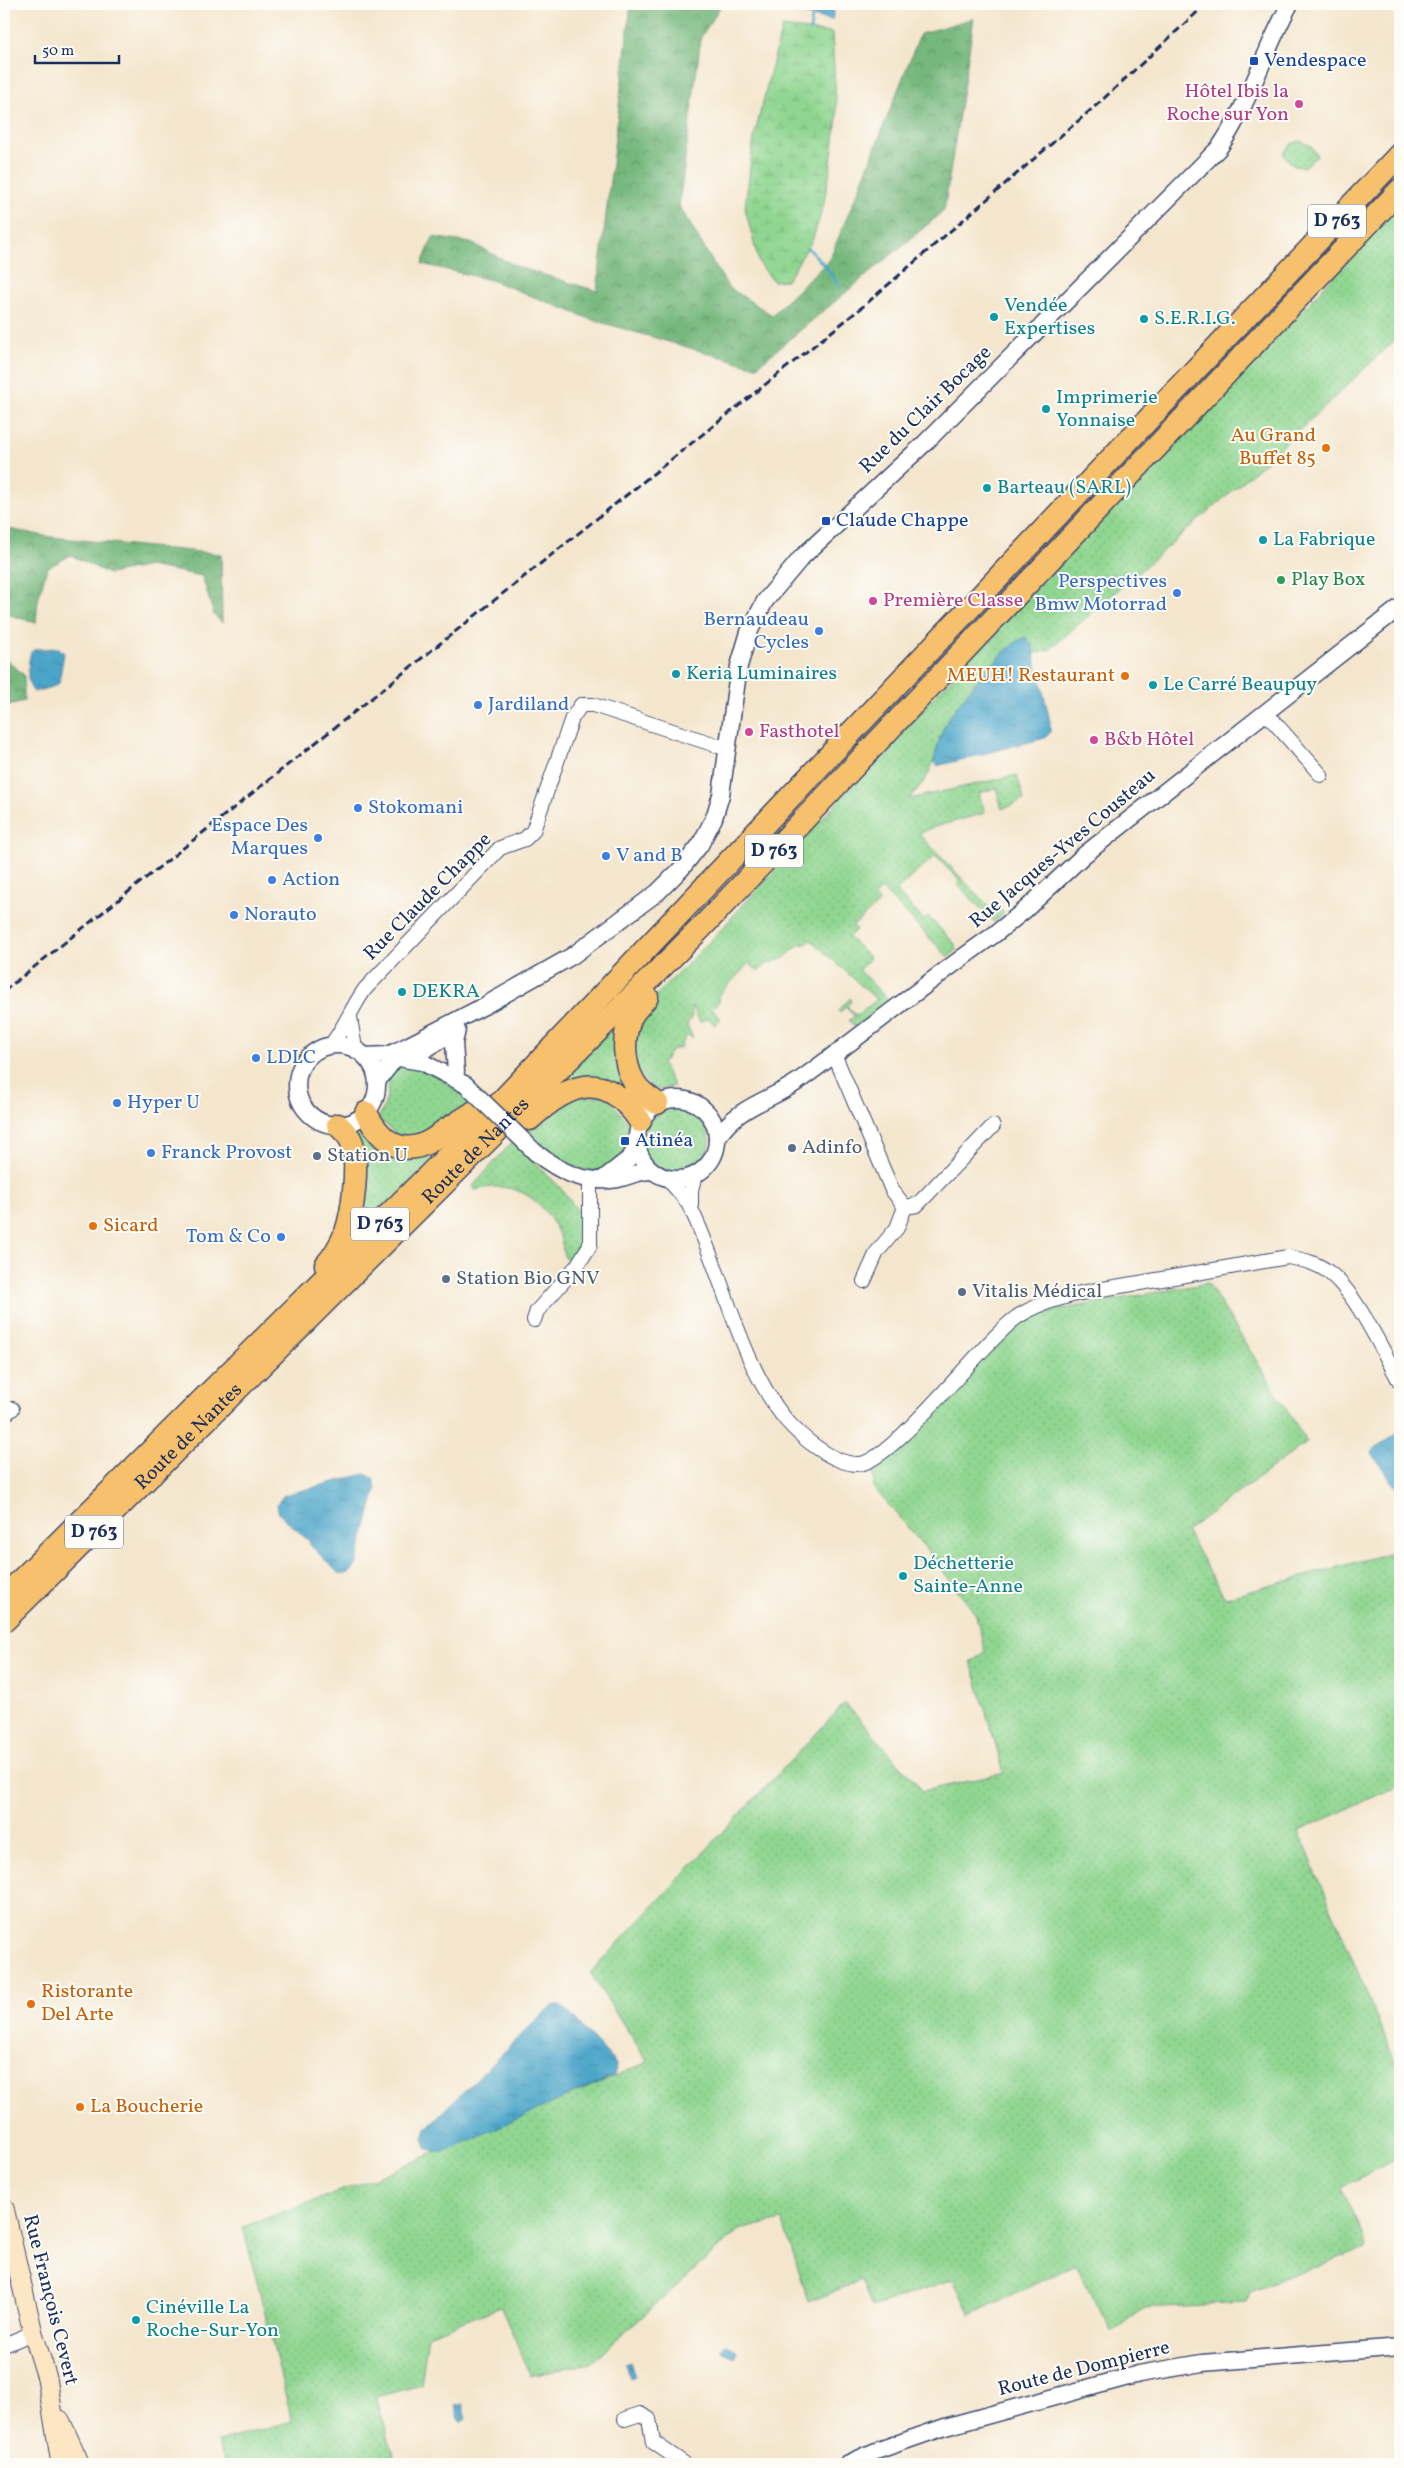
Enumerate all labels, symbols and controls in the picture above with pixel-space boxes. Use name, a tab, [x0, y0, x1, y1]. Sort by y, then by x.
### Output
scale bar	[35, 32, 119, 64]
text: 50 m	[42, 41, 74, 62]
place label: Vendespace	[1264, 47, 1366, 75]
marker: Vendespace	[1248, 55, 1260, 67]
place label: Hôtel Ibis la Roche sur Yon	[1166, 78, 1289, 129]
marker: Hôtel Ibis la Roche sur Yon	[1293, 98, 1305, 110]
road number: D 763	[1308, 205, 1366, 238]
place label: Vendée Expertises	[1004, 292, 1095, 343]
place label: S.E.R.I.G.	[1154, 305, 1236, 333]
marker: Vendée Expertises	[988, 311, 1000, 323]
marker: S.E.R.I.G.	[1138, 313, 1150, 325]
street label: Rue du Clair Bocage	[854, 339, 998, 481]
place label: Imprimerie Yonnaise	[1056, 384, 1158, 435]
marker: Imprimerie Yonnaise	[1040, 403, 1052, 415]
place label: Au Grand Buffet 85	[1231, 422, 1316, 473]
marker: Au Grand Buffet 85	[1320, 442, 1332, 454]
place label: Barteau (SARL)	[997, 474, 1131, 502]
marker: Barteau (SARL)	[981, 482, 993, 494]
place label: Claude Chappe	[836, 507, 968, 535]
marker: Claude Chappe	[820, 515, 832, 527]
place label: La Fabrique	[1273, 526, 1375, 554]
marker: La Fabrique	[1257, 534, 1269, 546]
place label: Play Box	[1291, 566, 1365, 594]
place label: Perspectives Bmw Motorrad	[1034, 568, 1167, 619]
marker: Play Box	[1275, 574, 1287, 586]
place label: Première Classe	[883, 587, 1023, 615]
marker: Perspectives Bmw Motorrad	[1171, 587, 1183, 599]
marker: Première Classe	[867, 595, 879, 607]
place label: Bernaudeau Cycles	[704, 606, 809, 657]
marker: Bernaudeau Cycles	[813, 625, 825, 637]
place label: Keria Luminaires	[686, 660, 837, 688]
place label: MEUH! Restaurant	[947, 662, 1115, 690]
marker: Keria Luminaires	[670, 668, 682, 680]
marker: MEUH! Restaurant	[1119, 670, 1131, 682]
place label: Le Carré Beaupuy	[1163, 671, 1317, 699]
marker: Le Carré Beaupuy	[1147, 679, 1159, 691]
place label: Jardiland	[488, 691, 569, 719]
marker: Jardiland	[472, 699, 484, 711]
place label: Fasthotel	[759, 718, 840, 746]
marker: Fasthotel	[743, 726, 755, 738]
place label: B&b Hôtel	[1104, 726, 1194, 754]
marker: B&b Hôtel	[1088, 734, 1100, 746]
street label: Rue Jacques-Yves Cousteau	[964, 763, 1162, 935]
place label: Stokomani	[368, 794, 463, 822]
marker: Stokomani	[352, 802, 364, 814]
place label: Espace Des Marques	[211, 812, 308, 863]
street label: Rue Claude Chappe	[358, 827, 498, 967]
marker: Espace Des Marques	[312, 832, 324, 844]
road number: D 763	[745, 834, 803, 868]
place label: V and B	[616, 842, 683, 870]
marker: V and B	[600, 850, 612, 862]
place label: Action	[282, 866, 340, 894]
marker: Action	[266, 874, 278, 886]
place label: Norauto	[244, 901, 317, 929]
marker: Norauto	[228, 909, 240, 921]
place label: DEKRA	[412, 978, 480, 1006]
marker: DEKRA	[396, 986, 408, 998]
place label: LDLC	[266, 1044, 316, 1072]
marker: LDLC	[250, 1052, 262, 1064]
place label: Hyper U	[127, 1089, 200, 1117]
street label: Route de Nantes	[416, 1091, 536, 1211]
marker: Hyper U	[111, 1097, 123, 1109]
place label: Atinéa	[635, 1127, 693, 1155]
place label: Adinfo	[802, 1134, 862, 1162]
marker: Atinéa	[619, 1135, 631, 1147]
place label: Franck Provost	[161, 1139, 292, 1167]
place label: Station U	[327, 1142, 408, 1170]
marker: Adinfo	[786, 1142, 798, 1154]
marker: Franck Provost	[145, 1147, 157, 1159]
marker: Station U	[311, 1150, 323, 1162]
road number: D 763	[351, 1208, 409, 1240]
place label: Sicard	[103, 1212, 159, 1240]
marker: Sicard	[87, 1220, 99, 1232]
place label: Tom & Co	[186, 1223, 271, 1251]
marker: Tom & Co	[275, 1231, 287, 1243]
place label: Station Bio GNV	[456, 1265, 600, 1293]
marker: Station Bio GNV	[440, 1273, 452, 1285]
place label: Vitalis Médical	[972, 1278, 1102, 1306]
marker: Vitalis Médical	[956, 1286, 968, 1298]
street label: Route de Nantes	[129, 1377, 249, 1497]
road number: D 763	[65, 1515, 123, 1548]
place label: Déchetterie Sainte-Anne	[913, 1550, 1023, 1601]
marker: Déchetterie Sainte-Anne	[897, 1570, 909, 1582]
place label: Ristorante Del Arte	[41, 1978, 133, 2029]
marker: Ristorante Del Arte	[25, 1998, 37, 2010]
place label: La Boucherie	[90, 2093, 203, 2121]
marker: La Boucherie	[74, 2101, 86, 2113]
street label: Rue François Cevert	[15, 2212, 85, 2388]
place label: Cinéville La Roche-Sur-Yon	[146, 2294, 279, 2345]
marker: Cinéville La Roche-Sur-Yon	[130, 2314, 142, 2326]
street label: Route de Dompierre	[995, 2334, 1173, 2404]

